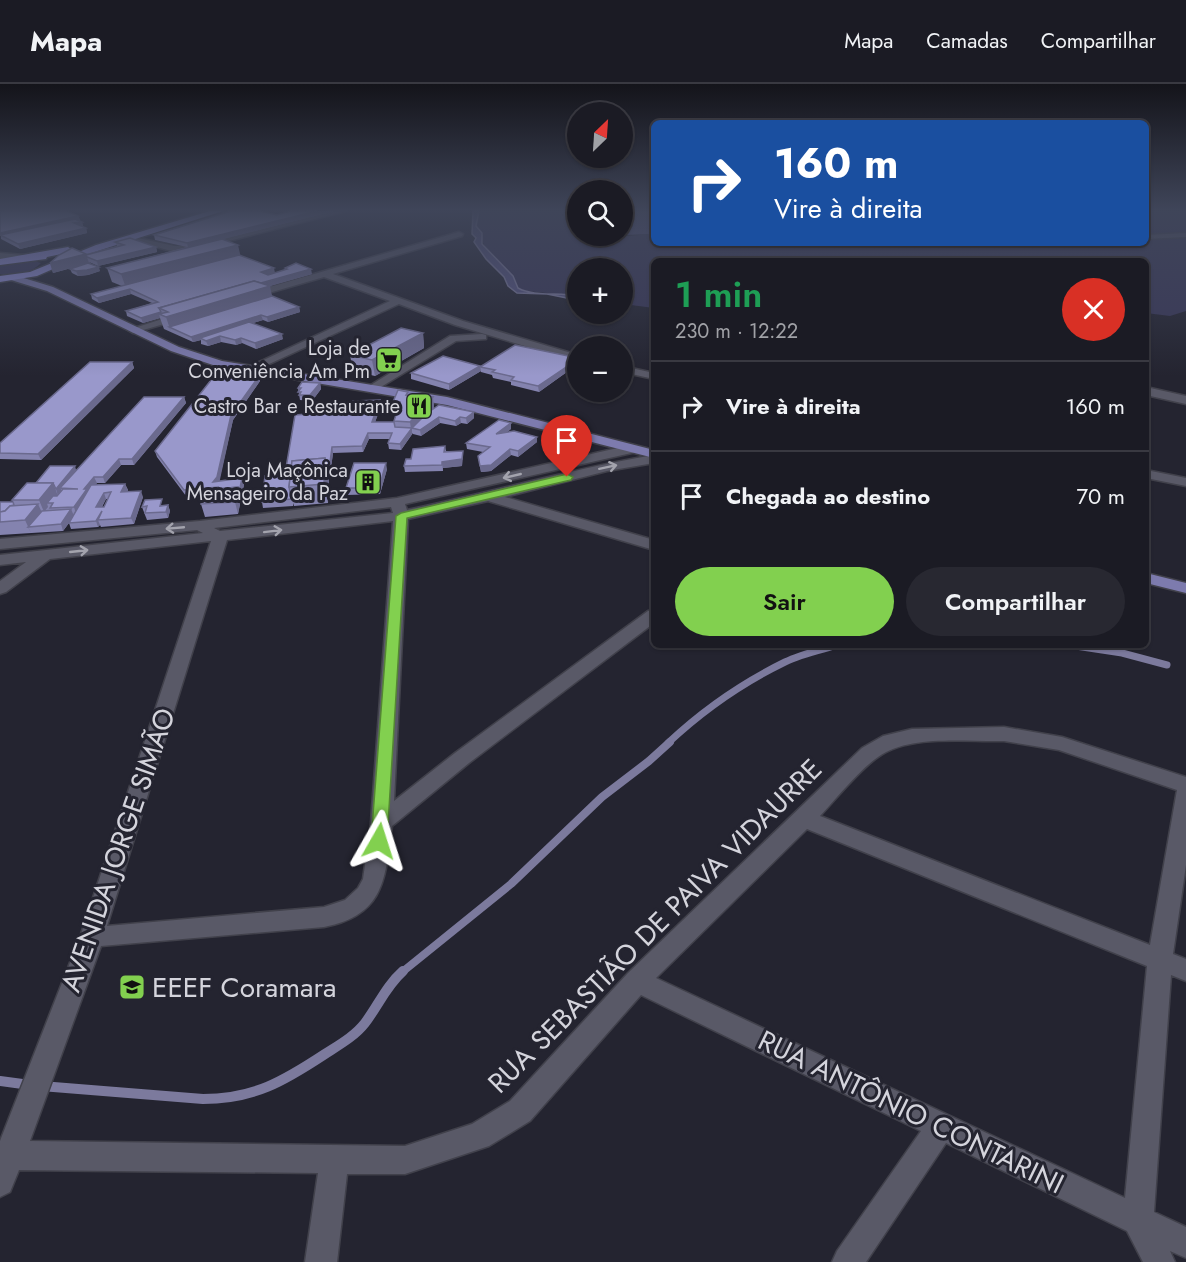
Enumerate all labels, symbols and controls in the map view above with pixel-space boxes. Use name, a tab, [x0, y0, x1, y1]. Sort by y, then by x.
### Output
text: Mapa	[30, 21, 102, 62]
text: Mapa	[844, 26, 893, 56]
text: Camadas	[926, 26, 1008, 56]
text: Compartilhar	[1041, 26, 1156, 56]
north arrow	[567, 102, 633, 168]
map controls	[567, 102, 633, 402]
text: 160 m	[774, 133, 898, 194]
icon: right	[675, 144, 753, 222]
button: search	[567, 180, 633, 246]
text: Vire à direita	[774, 189, 923, 228]
button: +	[567, 258, 633, 324]
text: 1 min	[675, 268, 762, 320]
button: close	[1062, 278, 1125, 341]
text: 230 m · 12:22	[675, 317, 798, 346]
place label: Loja de Conveniência Am Pm	[188, 334, 370, 386]
button: −	[567, 336, 633, 402]
supermarket icon: Loja de Conveniência Am Pm	[374, 345, 404, 375]
icon: right	[675, 390, 708, 423]
text: Vire à direita	[726, 390, 861, 422]
text: 160 m	[1065, 390, 1125, 422]
restaurant icon: Castro Bar e Restaurante	[404, 391, 434, 421]
place label: Castro Bar e Restaurante	[194, 392, 400, 421]
pin	[541, 415, 592, 477]
icon: arrive	[550, 424, 583, 457]
place label: Loja Maçônica Mensageiro da Paz	[187, 456, 348, 508]
one-way arrow	[599, 461, 618, 473]
building icon: Loja Maçônica Mensageiro da Paz	[353, 467, 383, 497]
one-way arrow	[503, 471, 523, 482]
icon: arrive	[675, 480, 708, 513]
text: Chegada ao destino	[726, 480, 930, 512]
text: 70 m	[1076, 480, 1125, 512]
one-way arrow	[165, 523, 185, 534]
one-way arrow	[263, 526, 282, 537]
one-way arrow	[69, 546, 89, 557]
button: Sair	[675, 567, 894, 636]
button: Compartilhar	[906, 567, 1125, 636]
street label: AVENIDA JORGE SIMÃO	[50, 703, 186, 997]
street label: RUA SEBASTIÃO DE PAIVA VIDAURRE	[478, 749, 832, 1103]
position arrow	[347, 809, 411, 873]
place label: EEEF Coramara	[152, 967, 337, 1008]
school or university icon: EEEF Coramara	[117, 972, 147, 1002]
street label: RUA ANTÔNIO CONTARINI	[751, 1020, 1071, 1204]

